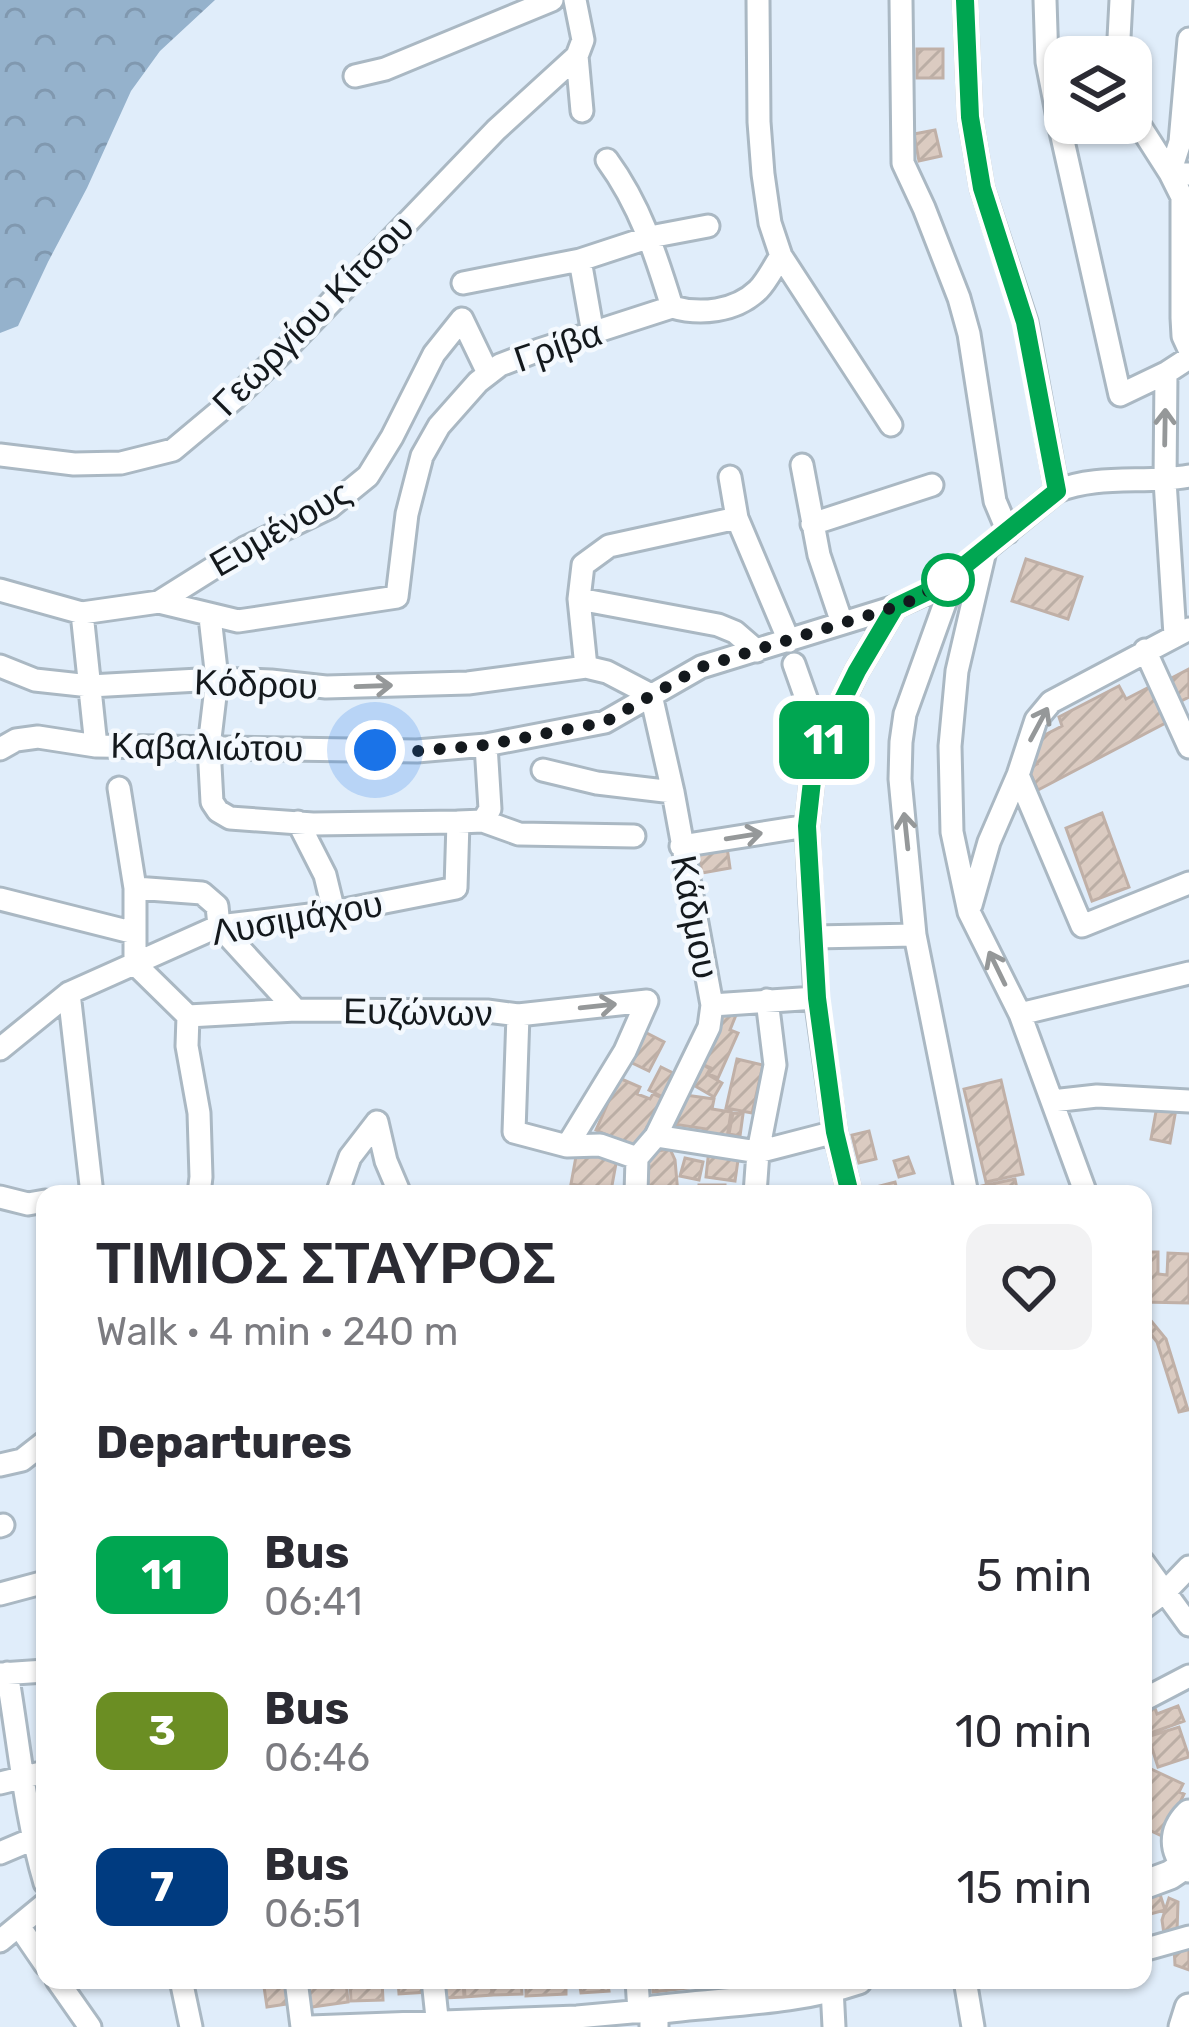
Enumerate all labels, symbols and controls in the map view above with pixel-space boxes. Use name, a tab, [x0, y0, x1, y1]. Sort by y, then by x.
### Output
map controls	[1044, 36, 1152, 144]
button: layers	[1044, 36, 1152, 144]
street label: Γεωργίου Κίτσου	[204, 206, 422, 424]
street label: Γρίβα	[509, 311, 607, 381]
one-way arrow	[1154, 408, 1177, 447]
street label: Ευμένους	[202, 470, 358, 586]
unlabelled marker	[923, 555, 973, 605]
street label: Κόδρου	[193, 660, 319, 708]
one-way arrow	[354, 674, 393, 697]
line badge: 11	[770, 701, 878, 779]
one-way arrow	[1028, 707, 1051, 742]
text: 11	[803, 715, 845, 765]
your location	[345, 720, 405, 780]
street label: Καβαλιώτου	[110, 724, 304, 770]
one-way arrow	[894, 812, 917, 851]
one-way arrow	[724, 824, 763, 847]
street label: Κάδμου	[662, 852, 728, 982]
street label: Λυσιμάχου	[208, 882, 386, 954]
one-way arrow	[985, 951, 1007, 987]
street label: Ευζώνων	[343, 989, 493, 1035]
one-way arrow	[578, 995, 617, 1017]
button: heart	[966, 1224, 1092, 1350]
text: ΤΙΜΙΟΣ ΣΤΑΥΡΟΣ	[96, 1230, 556, 1297]
text: Walk · 4 min · 240 m	[96, 1309, 458, 1355]
text: Departures	[96, 1416, 352, 1469]
text: Bus	[264, 1526, 349, 1579]
text: 5 min	[976, 1549, 1092, 1602]
text: 11	[141, 1550, 183, 1600]
text: 06:41	[264, 1579, 362, 1625]
text: Bus	[264, 1682, 349, 1735]
text: 10 min	[955, 1705, 1092, 1758]
text: 3	[148, 1706, 176, 1756]
text: 06:46	[264, 1735, 370, 1781]
text: Bus	[264, 1838, 349, 1891]
text: 15 min	[957, 1861, 1092, 1914]
text: 7	[150, 1862, 174, 1912]
text: 06:51	[264, 1891, 362, 1937]

